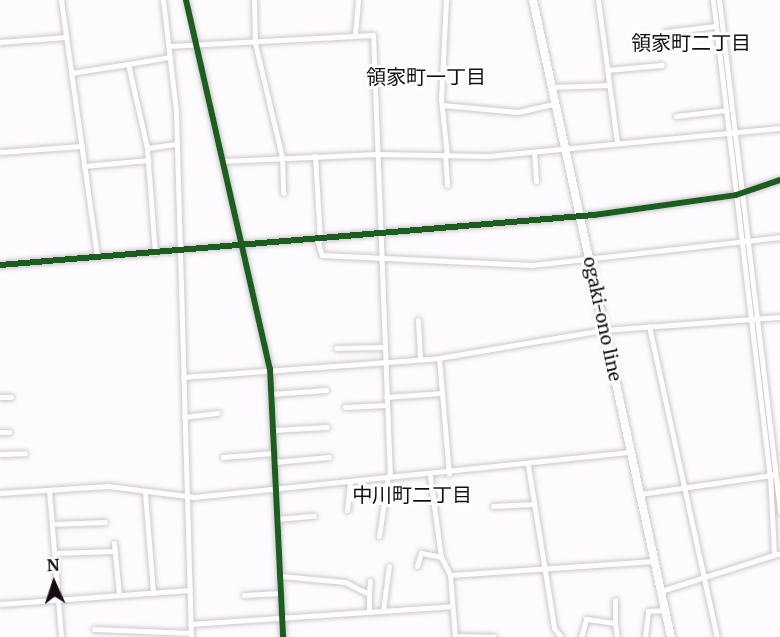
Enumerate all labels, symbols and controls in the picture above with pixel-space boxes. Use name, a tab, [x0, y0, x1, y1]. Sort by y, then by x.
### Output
district label: 領家町二丁目	[631, 30, 751, 54]
district label: 領家町一丁目	[366, 64, 486, 88]
street label: ogaki-ono line	[578, 255, 626, 383]
district label: 中川町二丁目	[352, 482, 472, 506]
north arrow	[24, 553, 84, 613]
text: N	[46, 555, 60, 575]

